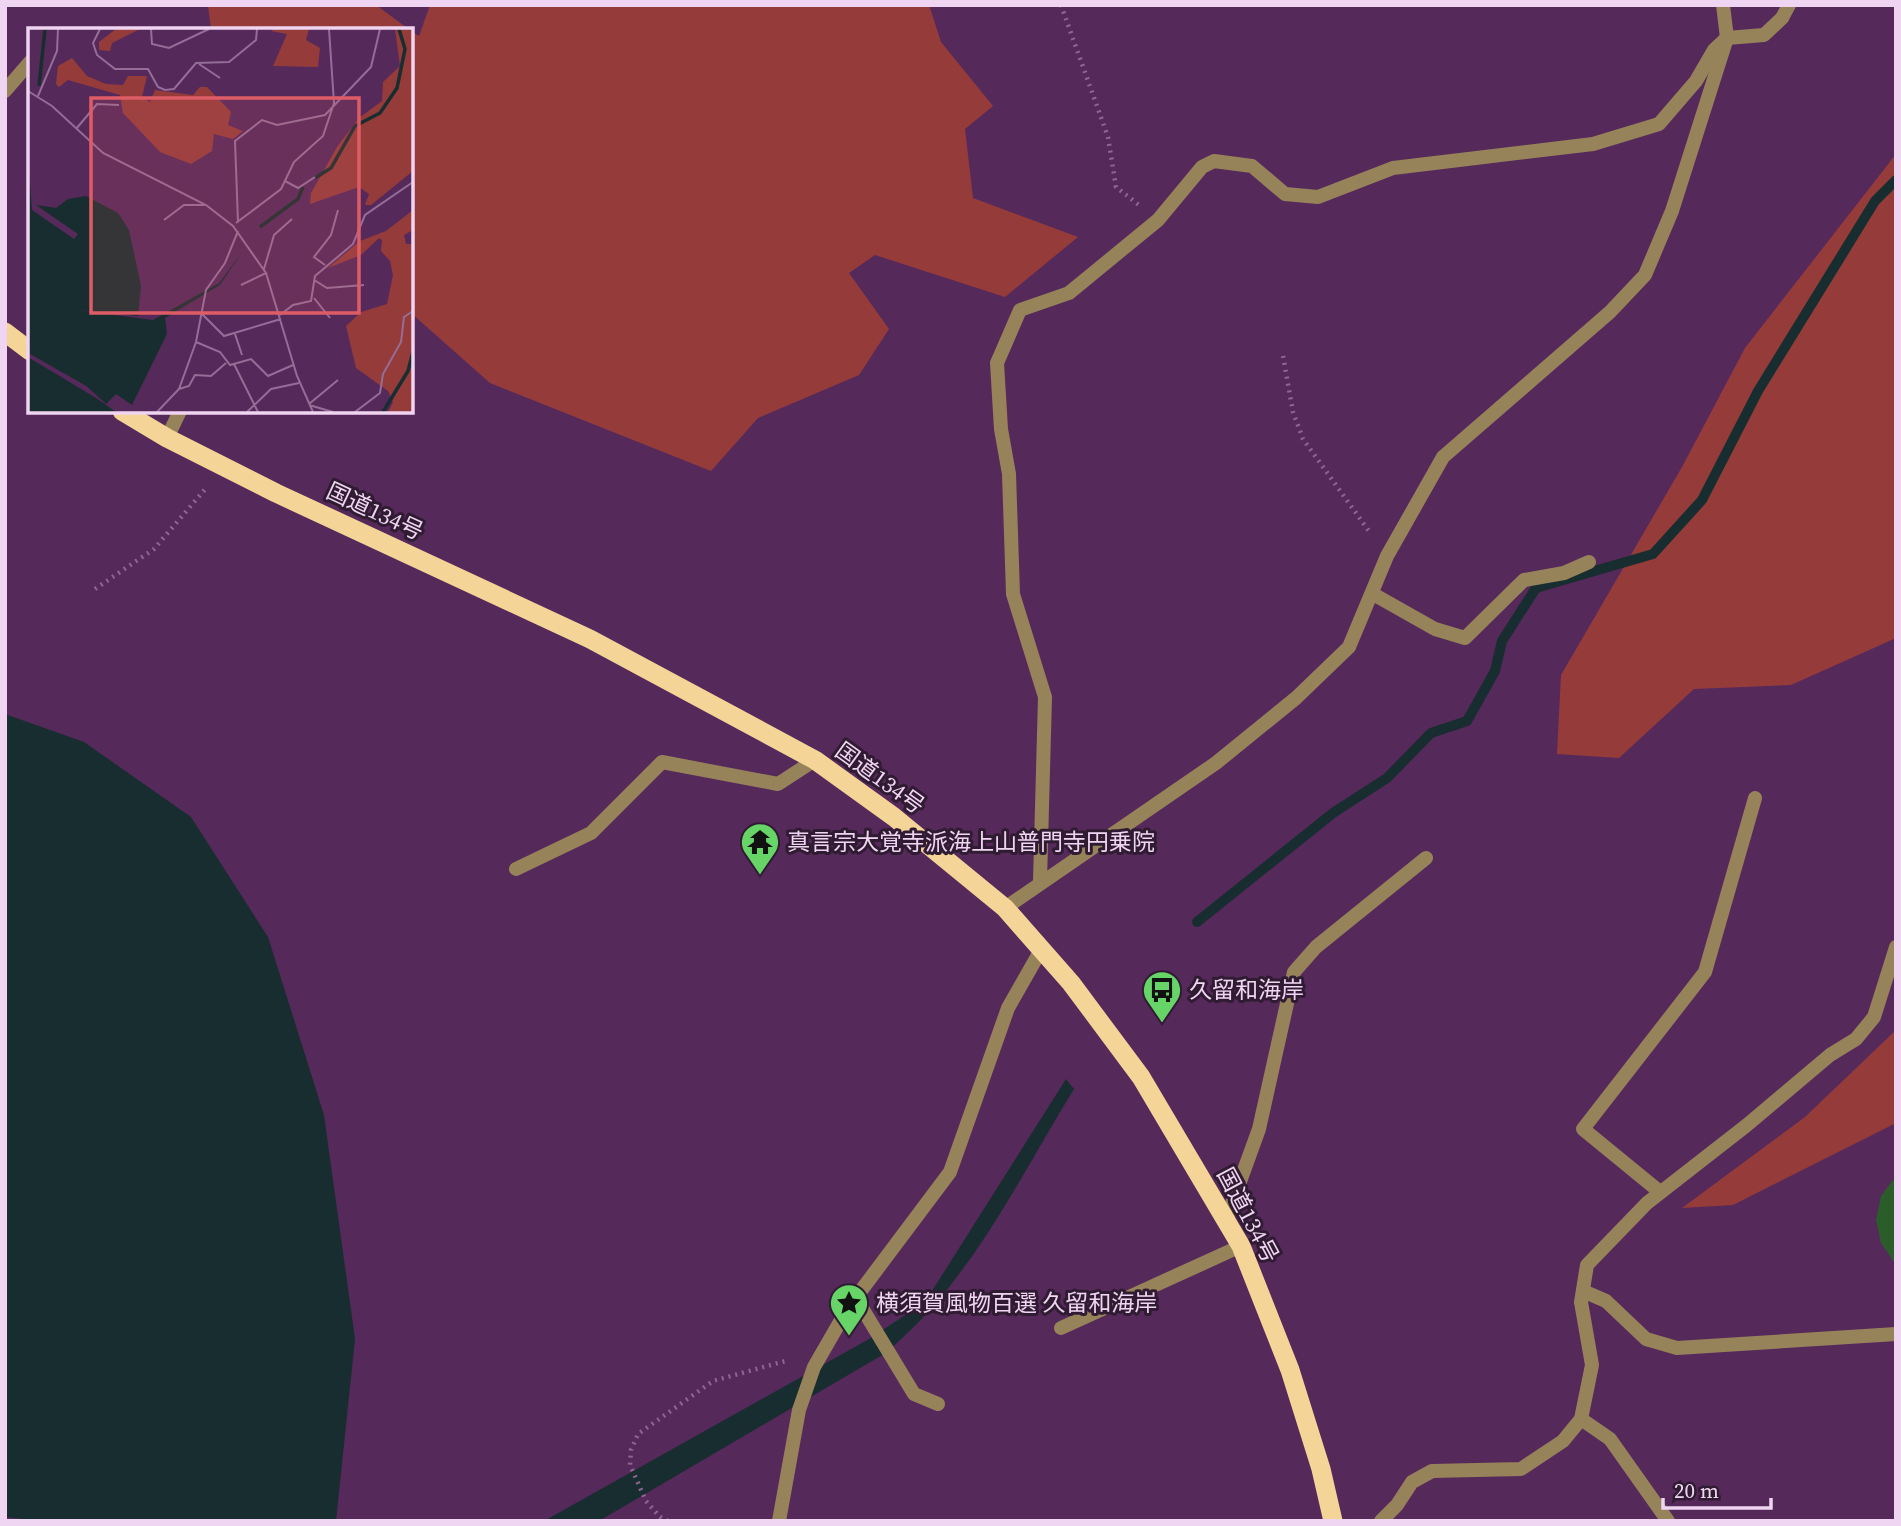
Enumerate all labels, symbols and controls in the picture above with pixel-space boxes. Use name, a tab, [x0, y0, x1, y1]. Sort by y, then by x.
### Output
inset map	[28, 28, 413, 413]
street label: 国道134号	[321, 475, 429, 547]
street label: 国道134号	[829, 735, 931, 821]
temple icon: 真言宗大覚寺派海上山普門寺円乗院	[739, 821, 781, 876]
place label: 真言宗大覚寺派海上山普門寺円乗院	[787, 826, 1155, 858]
bus stop icon: 久留和海岸	[1141, 969, 1183, 1024]
place label: 久留和海岸	[1189, 974, 1304, 1006]
street label: 国道134号	[1210, 1162, 1286, 1268]
place icon: 横須賀風物百選 久留和海岸	[828, 1282, 870, 1337]
place label: 横須賀風物百選 久留和海岸	[876, 1287, 1157, 1319]
scale bar	[1663, 1466, 1772, 1510]
text: 20 m	[1674, 1476, 1719, 1505]

